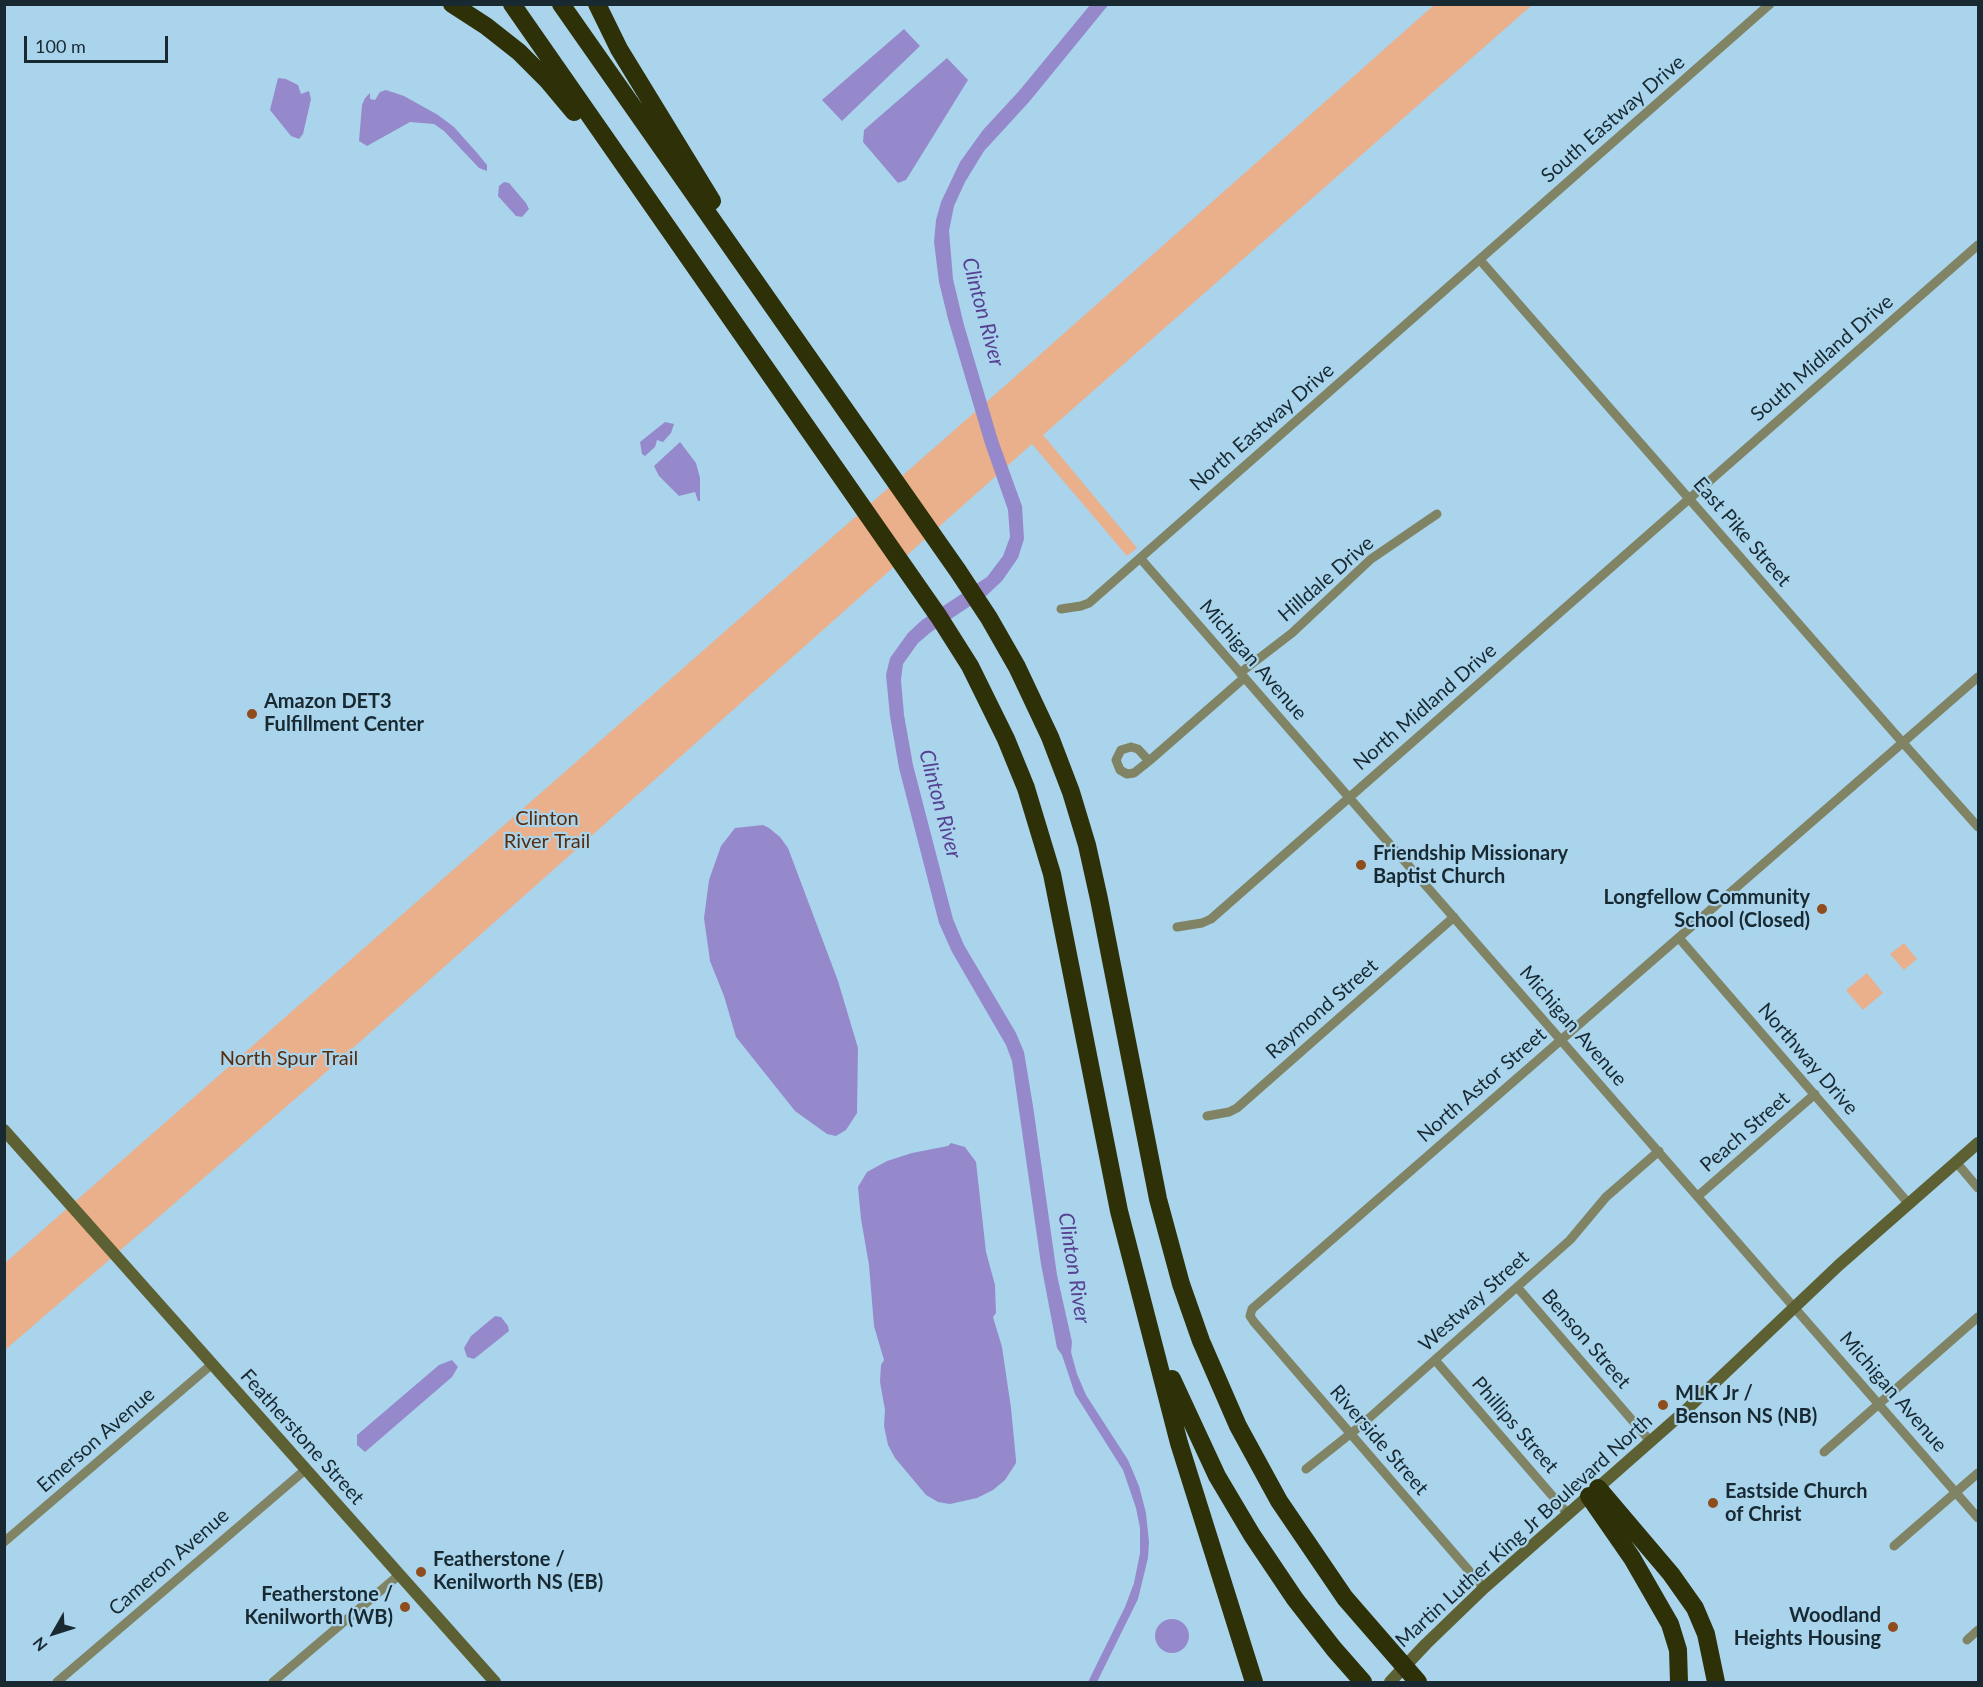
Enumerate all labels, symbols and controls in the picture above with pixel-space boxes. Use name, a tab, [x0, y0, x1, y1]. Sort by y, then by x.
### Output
scale bar	[27, 24, 171, 62]
text: 100 m	[35, 35, 86, 57]
street label: South Eastway Drive	[1536, 50, 1690, 188]
water label: Clinton River	[956, 255, 1010, 369]
street label: South Midland Drive	[1746, 290, 1898, 426]
street label: North Eastway Drive	[1185, 358, 1339, 496]
street label: East Pike Street	[1688, 472, 1796, 592]
street label: Hilldale Drive	[1273, 531, 1379, 627]
street label: Michigan Avenue	[1194, 595, 1312, 725]
street label: North Midland Drive	[1349, 638, 1501, 776]
place label: Amazon DET3 Fulfillment Center	[264, 690, 424, 737]
marker: Amazon DET3 Fulfillment Center	[245, 707, 259, 721]
water label: Clinton River	[913, 747, 967, 861]
park label: Clinton River Trail	[504, 807, 590, 854]
place label: Friendship Missionary Baptist Church	[1373, 842, 1568, 889]
marker: Friendship Missionary Baptist Church	[1354, 858, 1368, 872]
place label: Longfellow Community School (Closed)	[1603, 886, 1810, 933]
marker: Longfellow Community School (Closed)	[1815, 902, 1829, 916]
street label: Raymond Street	[1261, 954, 1383, 1064]
street label: Michigan Avenue	[1514, 961, 1632, 1091]
street label: Northway Drive	[1753, 998, 1863, 1120]
street label: North Astor Street	[1413, 1023, 1551, 1147]
park label: North Spur Trail	[220, 1047, 358, 1071]
street label: Peach Street	[1695, 1087, 1795, 1177]
water label: Clinton River	[1053, 1211, 1095, 1325]
street label: Westway Street	[1414, 1245, 1534, 1357]
street label: Benson Street	[1536, 1285, 1636, 1393]
street label: Michigan Avenue	[1834, 1327, 1952, 1457]
street label: Featherstone Street	[235, 1364, 369, 1510]
street label: Phillips Street	[1467, 1372, 1563, 1478]
street label: Riverside Street	[1325, 1380, 1433, 1500]
street label: Emerson Avenue	[32, 1382, 160, 1498]
place label: MLK Jr / Benson NS (NB)	[1675, 1382, 1817, 1429]
marker: MLK Jr / Benson NS (NB)	[1656, 1398, 1670, 1412]
street label: Martin Luther King Jr Boulevard North	[1391, 1409, 1657, 1653]
place label: Eastside Church of Christ	[1725, 1480, 1867, 1527]
marker: Eastside Church of Christ	[1706, 1496, 1720, 1510]
street label: Cameron Avenue	[104, 1503, 234, 1621]
place label: Featherstone / Kenilworth NS (EB)	[433, 1548, 603, 1595]
marker: Featherstone / Kenilworth NS (EB)	[414, 1565, 428, 1579]
place label: Featherstone / Kenilworth (WB)	[244, 1583, 393, 1630]
marker: Featherstone / Kenilworth (WB)	[398, 1600, 412, 1614]
north arrow	[24, 1603, 84, 1663]
place label: Woodland Heights Housing	[1734, 1604, 1881, 1651]
marker: Woodland Heights Housing	[1886, 1620, 1900, 1634]
text: N	[28, 1634, 51, 1655]

